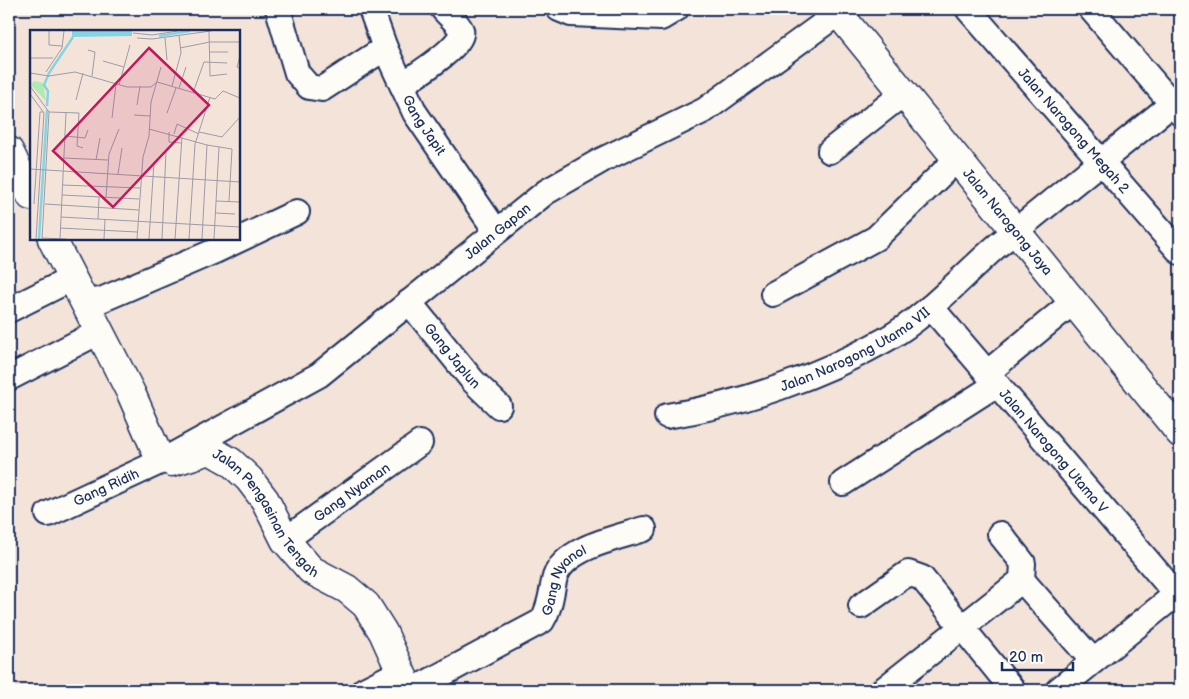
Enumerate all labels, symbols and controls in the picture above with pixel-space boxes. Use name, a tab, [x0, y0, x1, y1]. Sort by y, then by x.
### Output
inset map	[30, 30, 240, 240]
street label: Jalan Narogong Megah 2	[1014, 64, 1133, 197]
street label: Gang Japit	[399, 92, 450, 159]
street label: Jalan Narogong Jaya	[959, 165, 1056, 279]
street label: Jalan Gapan	[461, 200, 534, 263]
street label: Jalan Narogong Utama VII	[778, 304, 933, 395]
street label: Gang Japlun	[420, 320, 484, 392]
street label: Jalan Narogong Utama V	[995, 385, 1111, 517]
street label: Jalan Pengasinan Tengah	[209, 445, 321, 581]
street label: Gang Nyaman	[310, 459, 393, 526]
street label: Gang Ridih	[71, 465, 142, 510]
street label: Gang Nyanol	[538, 542, 589, 618]
scale bar	[1002, 639, 1073, 671]
text: 20 m	[1009, 648, 1043, 667]

